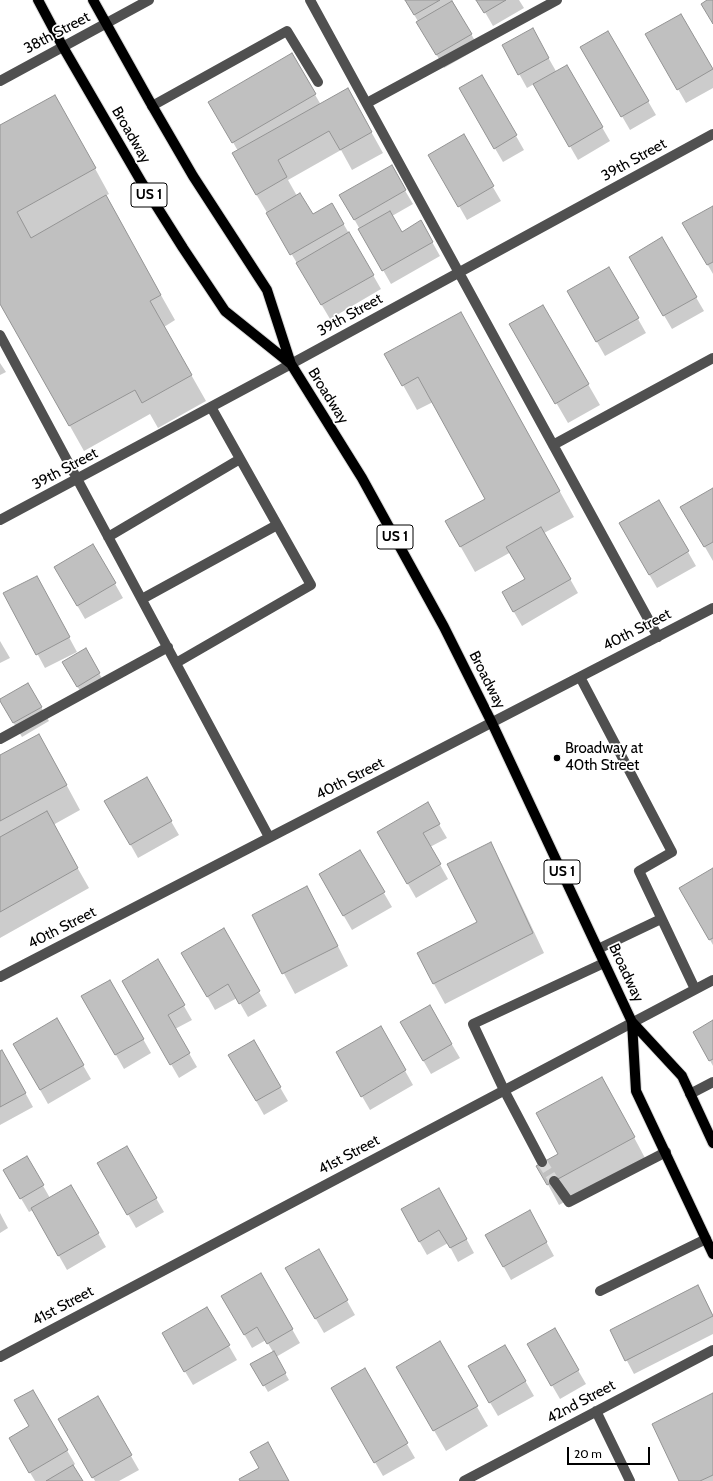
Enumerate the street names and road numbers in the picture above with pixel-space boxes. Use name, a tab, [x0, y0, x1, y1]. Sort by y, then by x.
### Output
street label: 38th Street	[21, 8, 93, 58]
street label: Broadway	[108, 103, 154, 167]
street label: 39th Street	[598, 135, 670, 185]
road number: US 1	[131, 183, 167, 207]
street label: 39th Street	[314, 290, 386, 340]
street label: Broadway	[304, 365, 352, 427]
street label: 39th Street	[29, 444, 101, 494]
road number: US 1	[377, 525, 413, 549]
street label: 40th Street	[600, 605, 674, 655]
street label: Broadway	[465, 648, 509, 712]
street label: 40th Street	[313, 754, 387, 804]
road number: US 1	[544, 860, 580, 884]
street label: 40th Street	[25, 903, 99, 953]
street label: Broadway	[605, 941, 647, 1005]
street label: 41st Street	[315, 1131, 383, 1179]
street label: 41st Street	[29, 1282, 97, 1330]
street label: 42nd Street	[544, 1376, 618, 1428]

